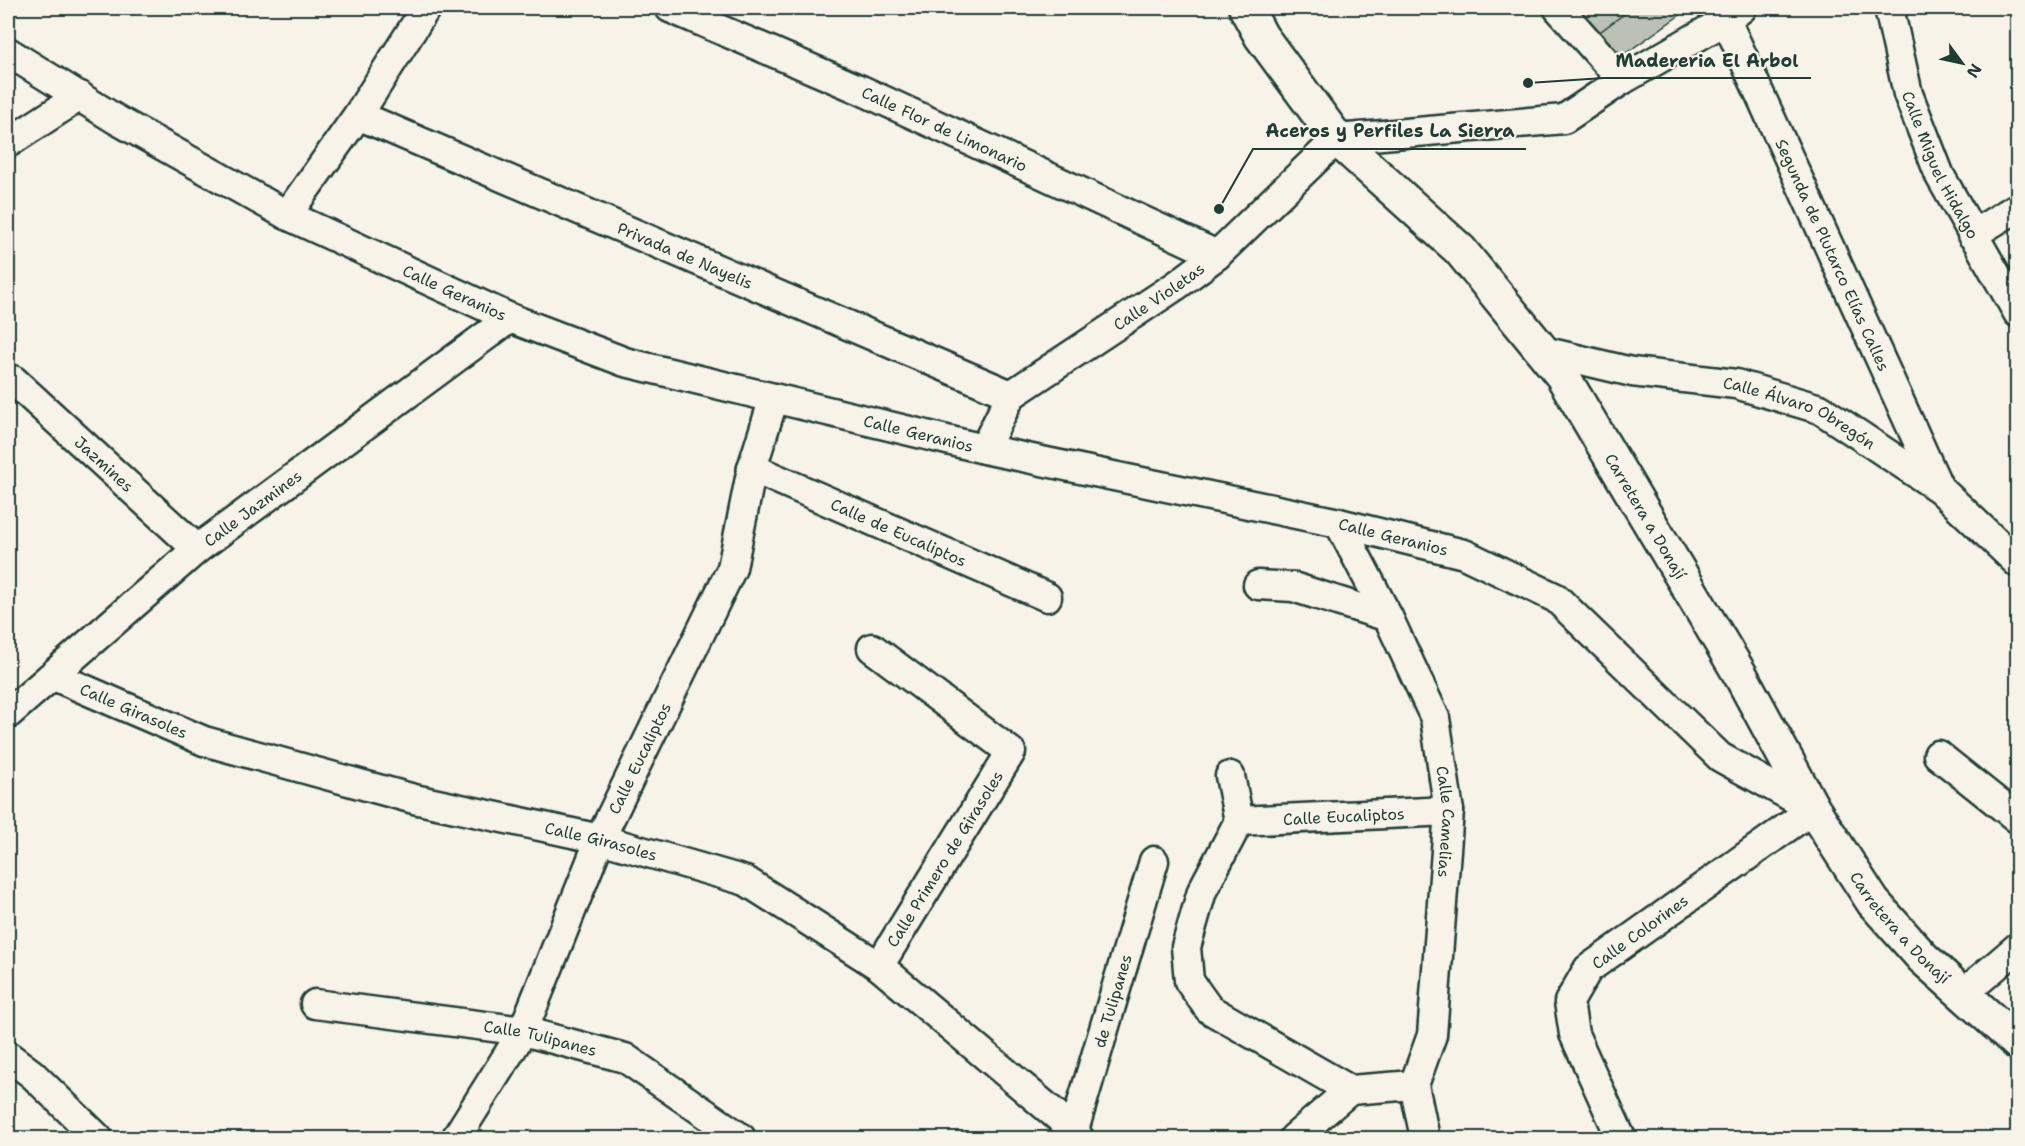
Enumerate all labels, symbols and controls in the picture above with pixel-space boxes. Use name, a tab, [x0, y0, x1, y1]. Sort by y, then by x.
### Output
north arrow	[1932, 33, 1992, 93]
callout: Madereria El Arbol	[1604, 42, 1811, 78]
text: Madereria El Arbol	[1615, 49, 1799, 73]
text: N	[1962, 60, 1986, 82]
street label: Calle Flor de Limonario	[858, 81, 1031, 176]
street label: Calle Miguel Hidalgo	[1897, 88, 1984, 242]
callout: Aceros y Perfiles La Sierra	[1253, 113, 1526, 149]
text: Aceros y Perfiles La Sierra	[1265, 119, 1515, 143]
street label: Segunda de Plutarco Elías Calles	[1771, 135, 1895, 374]
street label: Privada de Nayelis	[614, 217, 756, 294]
street label: Calle Violetas	[1109, 258, 1209, 335]
street label: Calle Geranios	[399, 259, 510, 326]
street label: Calle Álvaro Obregón	[1722, 372, 1880, 454]
street label: Calle Geranios	[862, 410, 976, 457]
street label: Jazmines	[70, 431, 138, 496]
street label: Carretera a Donají	[1600, 449, 1692, 583]
street label: Calle Jazmines	[199, 465, 306, 551]
street label: Calle de Eucaliptos	[827, 493, 970, 571]
street label: Calle Geranios	[1336, 513, 1450, 560]
street label: Calle Girasoles	[77, 678, 191, 743]
street label: Calle Eucaliptos	[603, 699, 675, 817]
street label: Calle Camelias	[1432, 764, 1460, 879]
street label: Calle Primero de Girasoles	[882, 767, 1008, 951]
street label: Calle Eucaliptos	[1283, 803, 1405, 829]
street label: Calle Girasoles	[543, 817, 660, 865]
street label: Carretera a Donají	[1846, 867, 1955, 988]
street label: Calle Colorines	[1588, 890, 1693, 974]
street label: de Tulipanes	[1089, 952, 1136, 1050]
street label: Calle Tulipanes	[482, 1015, 599, 1061]

